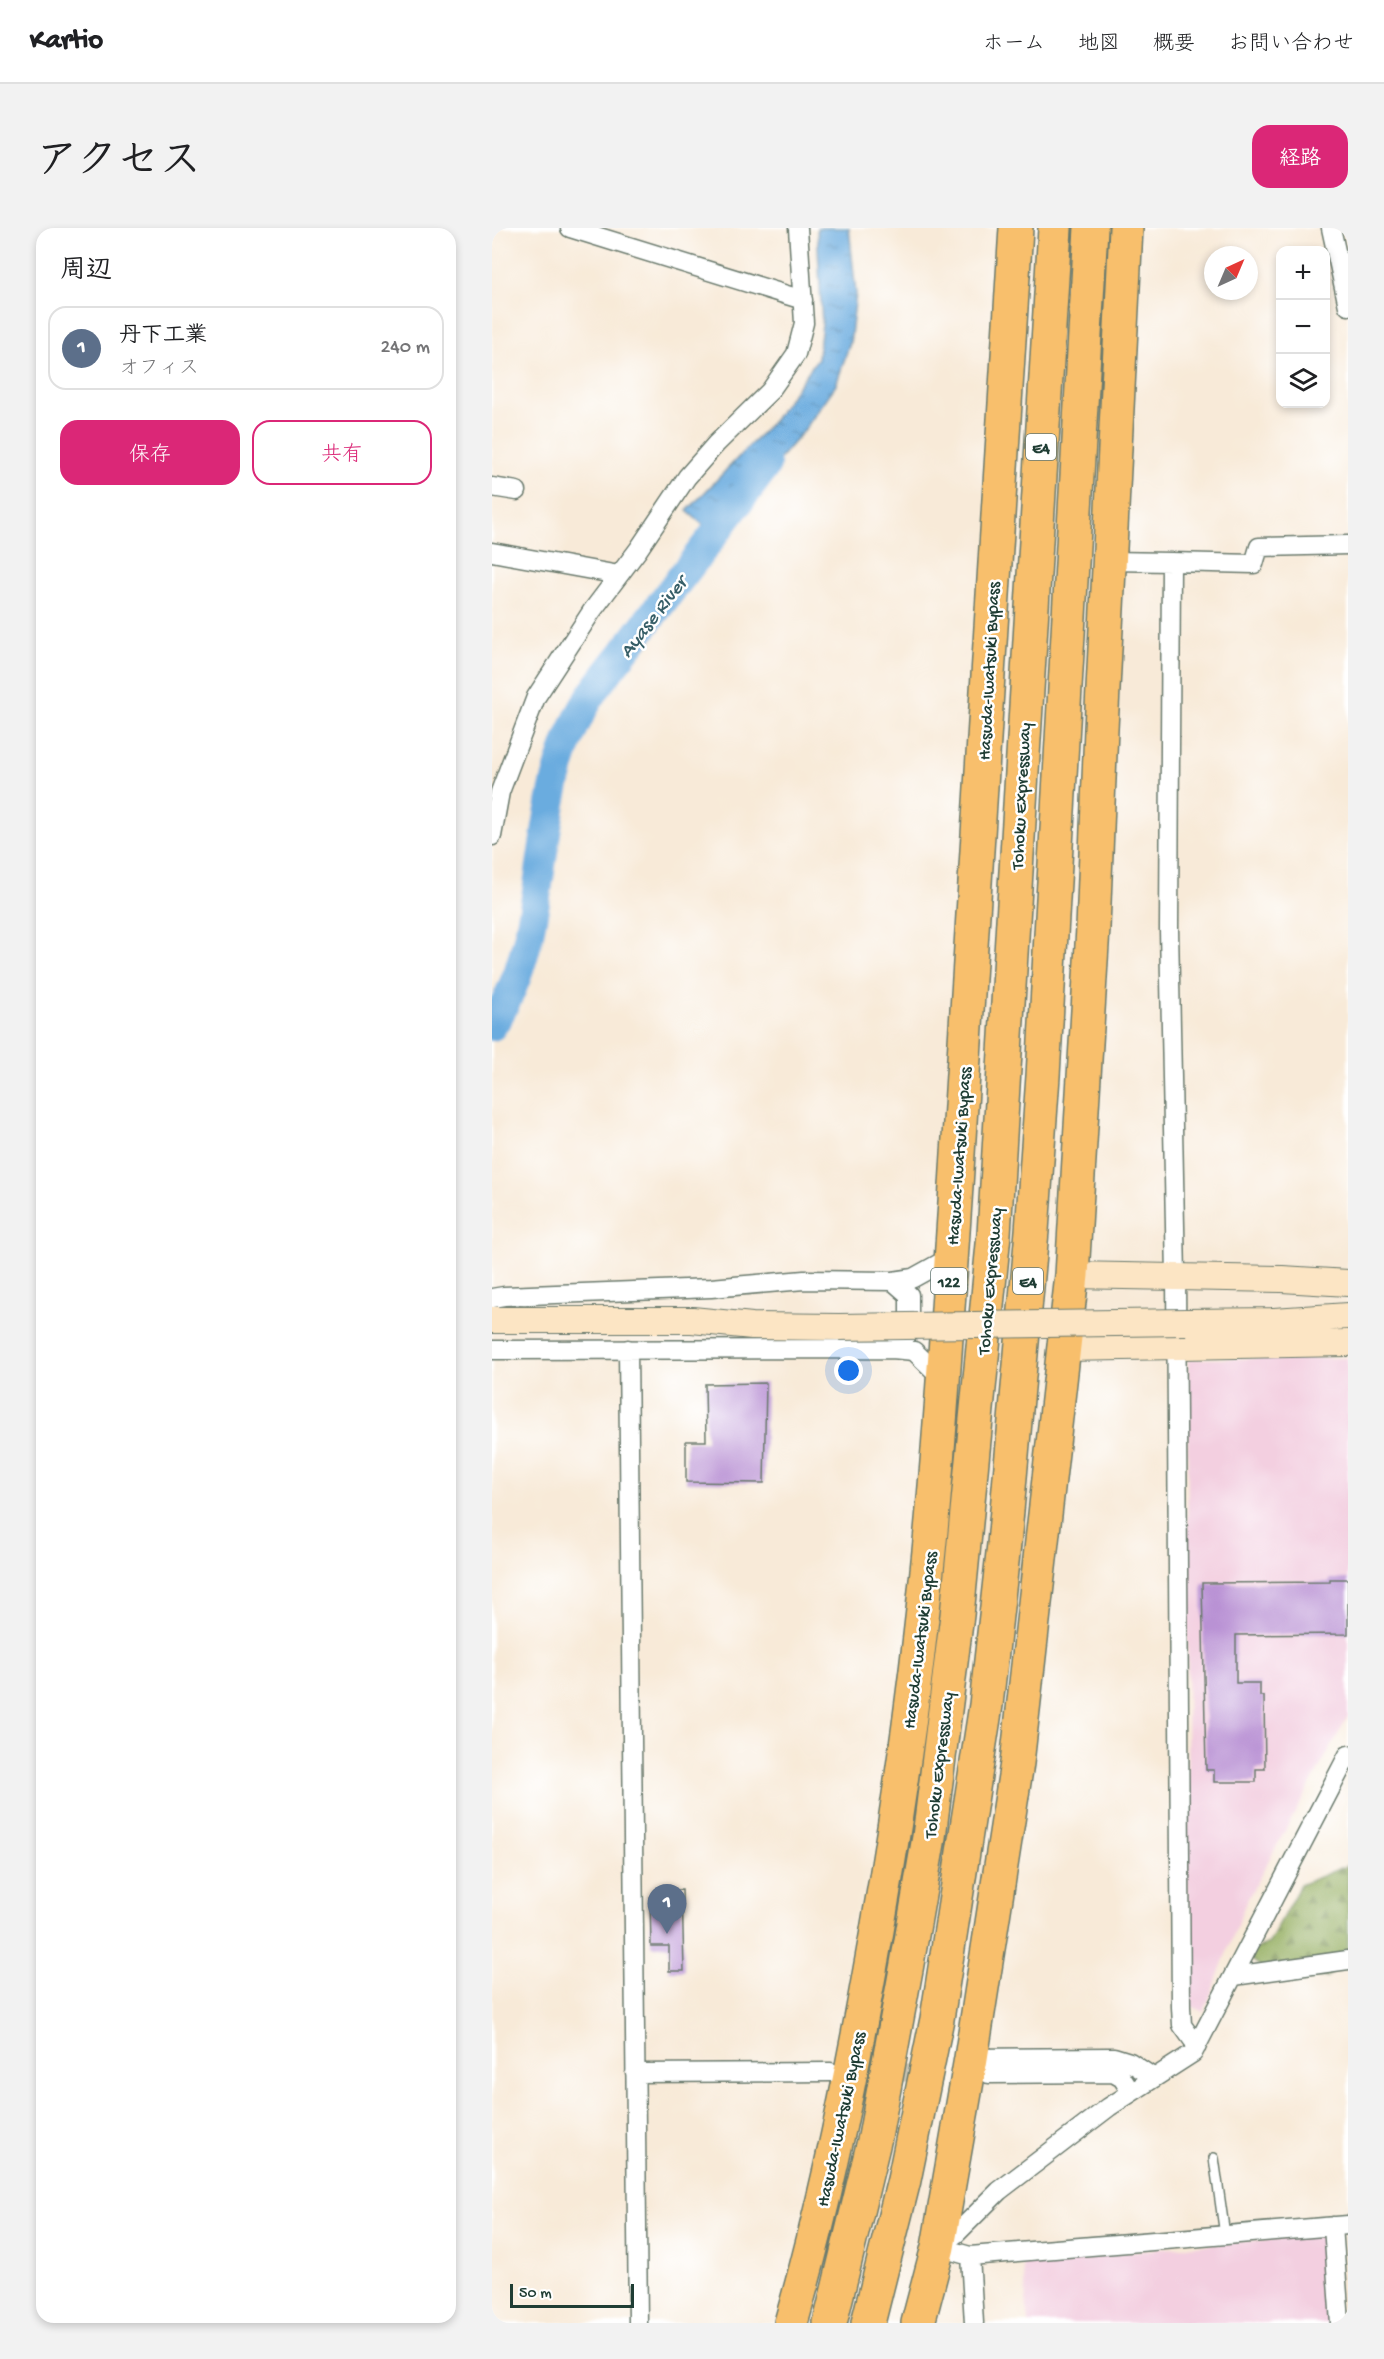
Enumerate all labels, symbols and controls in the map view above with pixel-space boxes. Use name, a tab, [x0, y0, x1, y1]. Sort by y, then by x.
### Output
text: Kartio	[30, 25, 103, 58]
text: ホーム	[983, 33, 1045, 58]
text: 地図	[1078, 33, 1120, 58]
text: 概要	[1153, 33, 1195, 58]
text: お問い合わせ	[1228, 33, 1354, 58]
button: 経路	[1252, 125, 1348, 188]
text: アクセス	[36, 140, 201, 189]
north arrow	[1204, 246, 1258, 300]
map controls	[1276, 246, 1330, 408]
button: +	[1276, 246, 1330, 300]
text: 周辺	[60, 257, 112, 288]
button: −	[1276, 300, 1330, 354]
text: 丹下工業	[119, 324, 207, 350]
text: 1	[77, 337, 86, 360]
text: 240 m	[380, 337, 430, 360]
button: layers	[1276, 354, 1330, 408]
text: オフィス	[119, 358, 199, 381]
button: 保存	[60, 420, 240, 485]
button: 共有	[252, 420, 432, 485]
road number: E4	[1026, 434, 1056, 460]
water label: Ayase River	[616, 570, 696, 663]
street label: Hasuda-Iwatsuki Bypass	[975, 580, 1006, 761]
street label: Tohoku Expressway	[1008, 722, 1037, 871]
street label: Hasuda-Iwatsuki Bypass	[944, 1065, 977, 1246]
street label: Tohoku Expressway	[975, 1207, 1008, 1356]
road number: 122	[931, 1268, 967, 1294]
road number: E4	[1013, 1268, 1043, 1294]
your location	[834, 1356, 863, 1385]
street label: Hasuda-Iwatsuki Bypass	[900, 1549, 943, 1730]
street label: Tohoku Expressway	[921, 1691, 960, 1841]
pin: 1	[648, 1884, 687, 1934]
street label: Hasuda-Iwatsuki Bypass	[814, 2029, 872, 2209]
scale bar	[510, 2281, 634, 2308]
text: 50 m	[519, 2285, 552, 2304]

